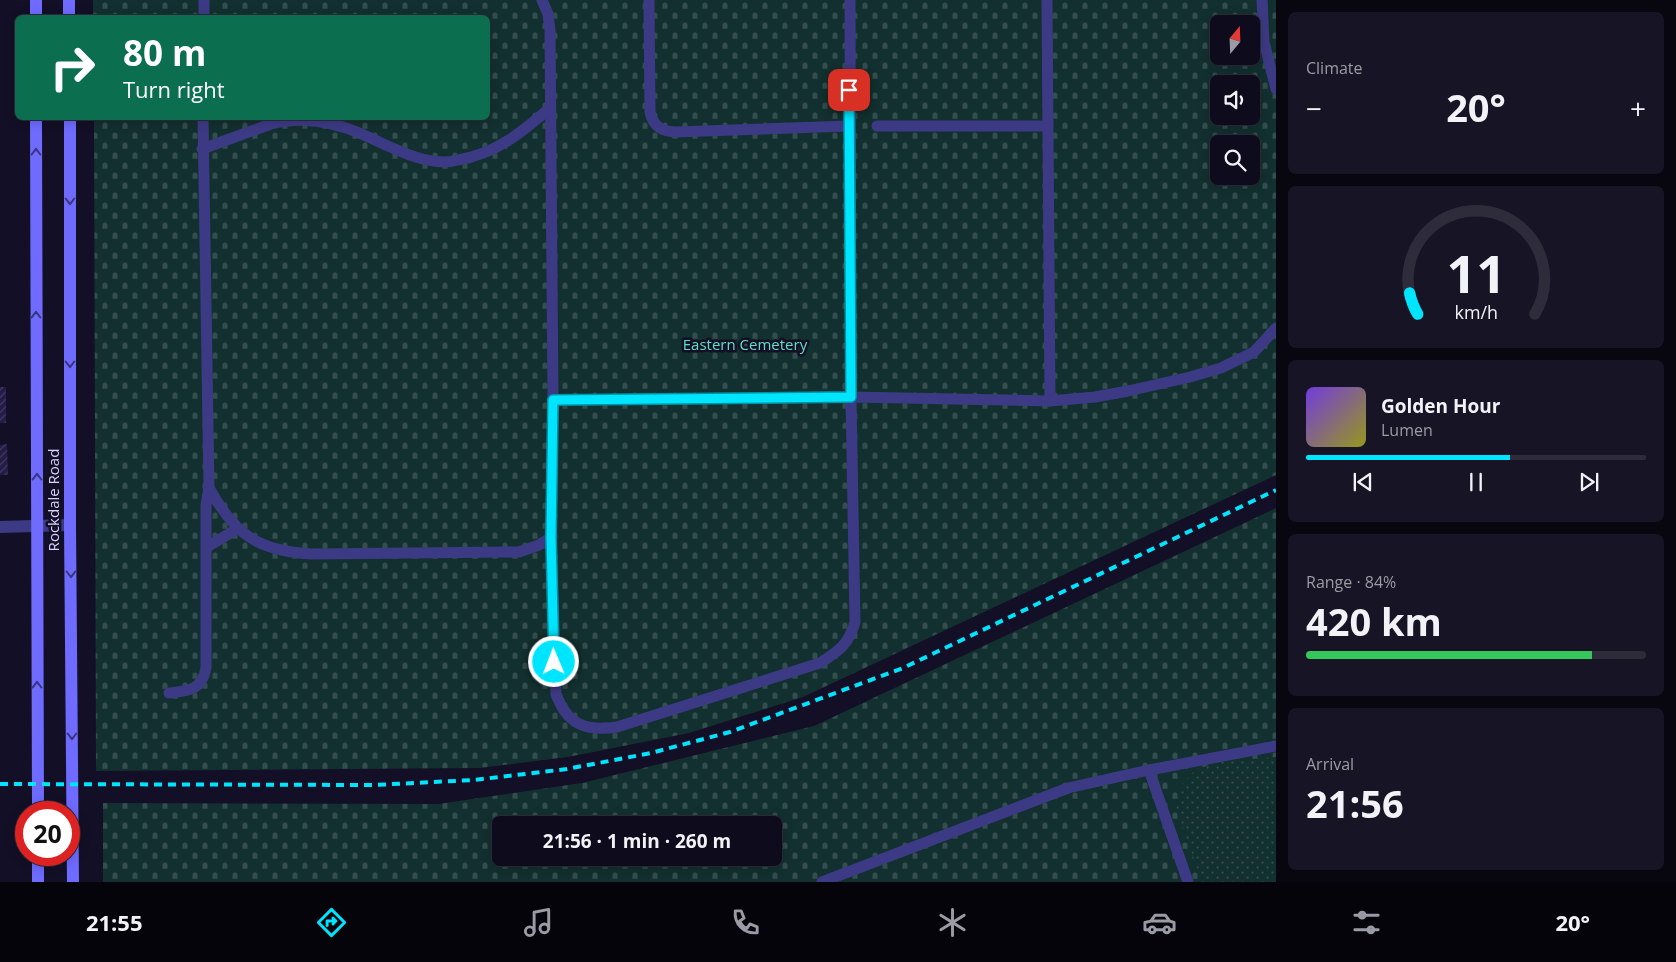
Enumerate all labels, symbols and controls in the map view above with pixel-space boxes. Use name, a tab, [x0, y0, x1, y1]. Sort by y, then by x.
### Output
north arrow	[1210, 15, 1260, 65]
map controls	[1210, 15, 1260, 185]
text: 80 m	[123, 29, 206, 76]
icon: right	[40, 35, 105, 100]
text: Climate	[1306, 57, 1363, 79]
pin	[828, 69, 870, 111]
text: Turn right	[123, 74, 225, 104]
button: sound	[1210, 75, 1260, 125]
icon: arrive	[835, 76, 863, 104]
text: 20°	[1446, 81, 1506, 133]
text: −	[1306, 89, 1322, 127]
text: +	[1630, 89, 1646, 127]
button: search	[1210, 135, 1260, 185]
one-way arrow	[31, 148, 41, 156]
one-way arrow	[65, 198, 75, 205]
text: 11	[1446, 237, 1506, 308]
text: km/h	[1454, 300, 1498, 324]
one-way arrow	[31, 311, 41, 318]
park label: Eastern Cemetery	[683, 334, 808, 354]
one-way arrow	[65, 360, 75, 368]
text: Golden Hour	[1381, 393, 1500, 419]
text: Lumen	[1381, 419, 1433, 441]
street label: Rockdale Road	[43, 449, 63, 551]
icon: previous	[1349, 468, 1377, 496]
icon: pause	[1462, 468, 1490, 496]
icon: next	[1575, 468, 1603, 496]
one-way arrow	[32, 473, 42, 481]
one-way arrow	[66, 570, 76, 578]
text: Range · 84%	[1306, 571, 1396, 593]
text: 420 km	[1306, 595, 1442, 647]
position arrow	[527, 635, 579, 687]
one-way arrow	[32, 681, 42, 689]
one-way arrow	[67, 732, 77, 740]
text: Arrival	[1306, 753, 1354, 775]
text: 21:56	[1306, 777, 1404, 829]
speed limit sign: 20	[15, 801, 80, 866]
text: 21:56 · 1 min · 260 m	[543, 828, 731, 854]
icon: directions	[314, 905, 349, 940]
icon: music	[521, 905, 556, 940]
icon: phone	[728, 905, 763, 940]
icon: climate	[935, 905, 970, 940]
icon: car	[1142, 905, 1177, 940]
icon: filters	[1349, 905, 1384, 940]
text: 21:55	[86, 907, 143, 937]
text: 20°	[1555, 907, 1590, 937]

